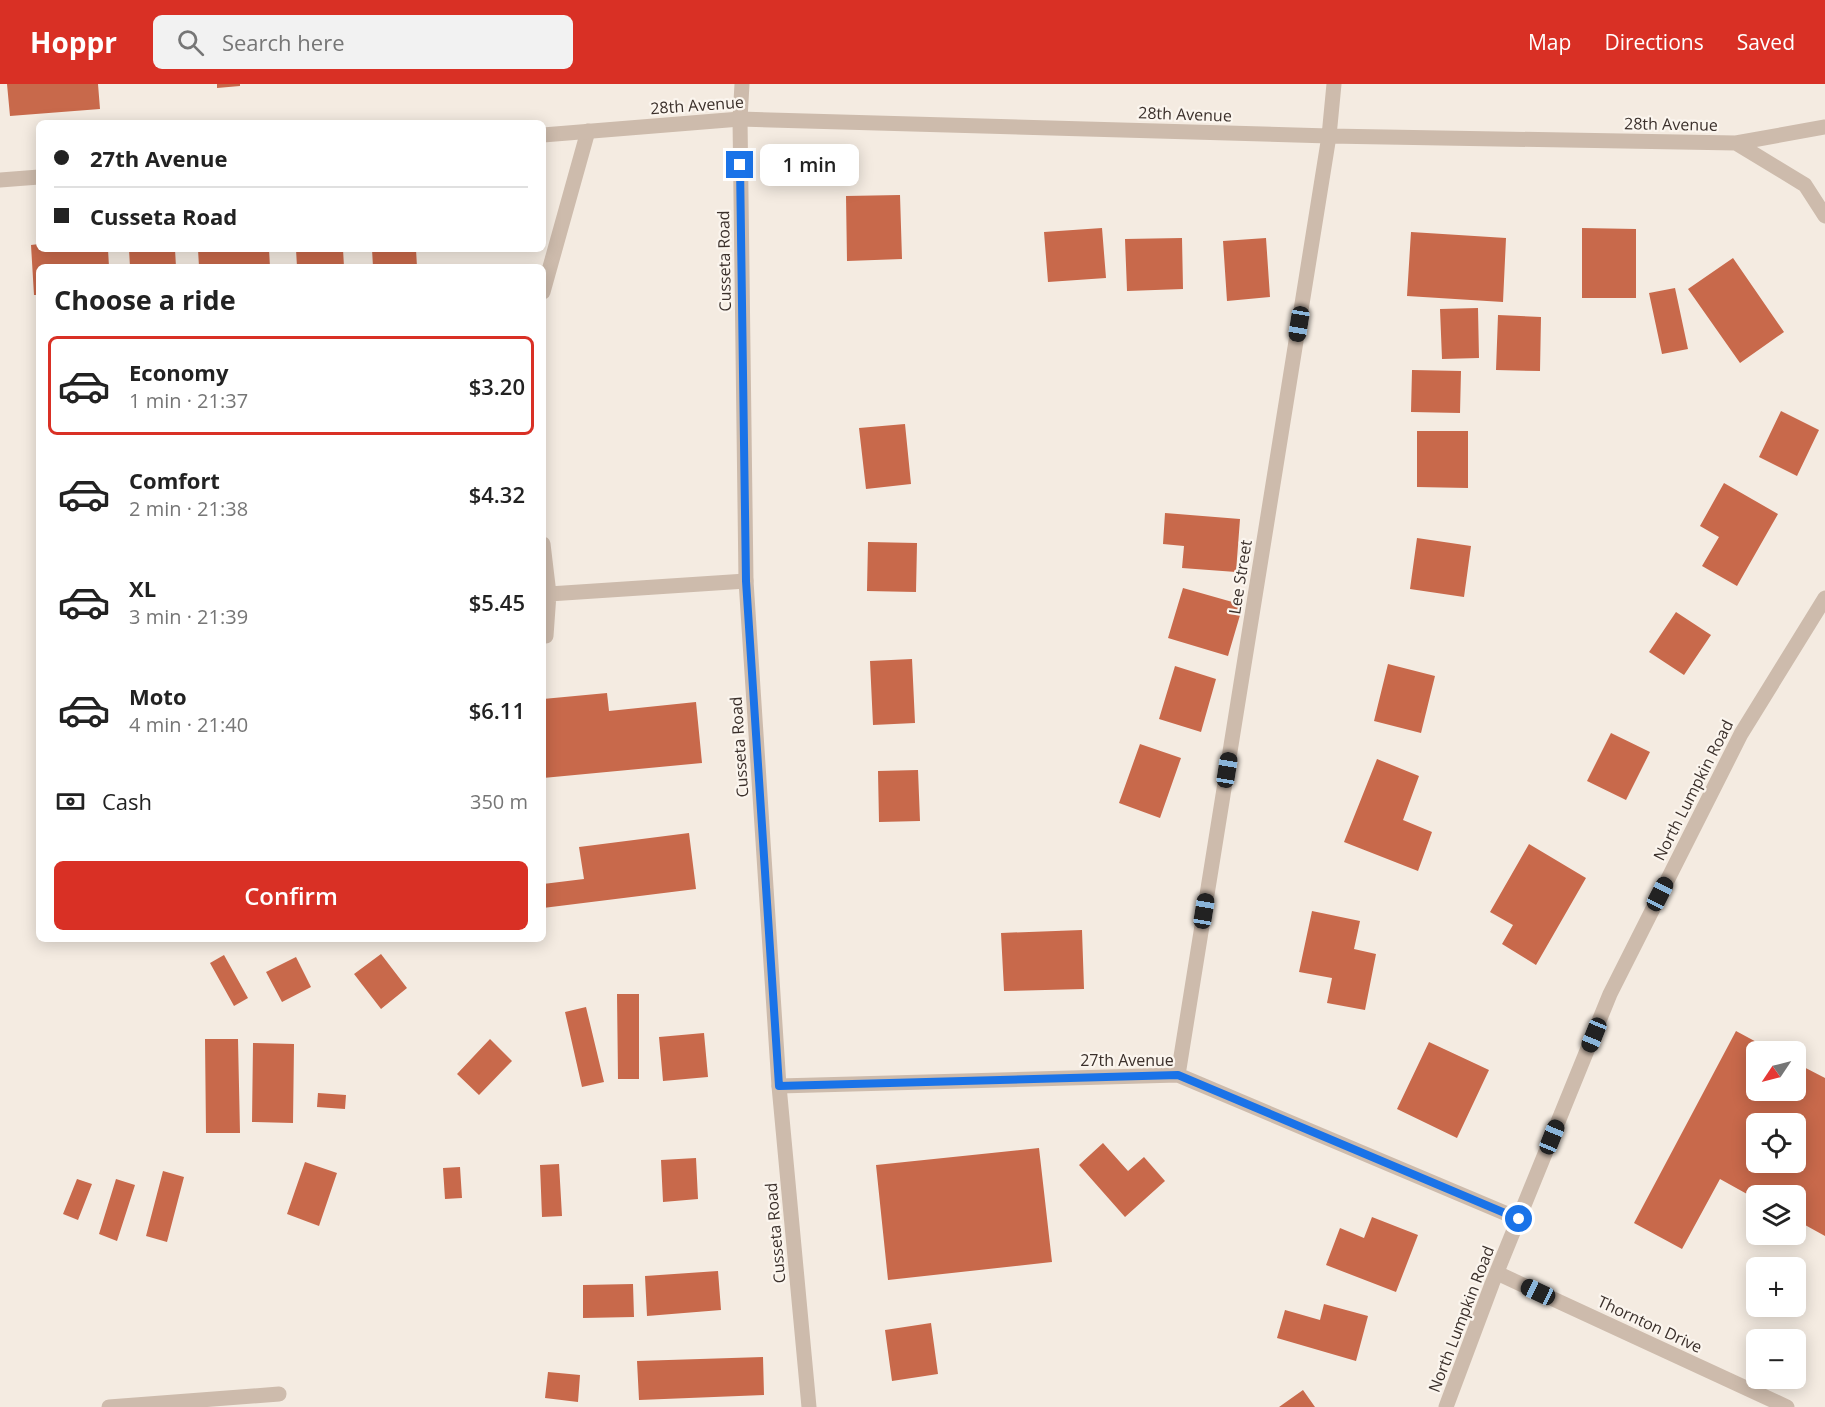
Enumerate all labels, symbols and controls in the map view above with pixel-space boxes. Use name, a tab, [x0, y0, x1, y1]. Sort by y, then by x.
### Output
search box	[153, 15, 573, 69]
text: Hoppr	[30, 23, 117, 61]
icon: search	[174, 26, 207, 59]
text: Search here	[222, 27, 345, 57]
text: Map	[1528, 28, 1571, 56]
text: Directions	[1604, 28, 1704, 56]
text: Saved	[1737, 28, 1795, 56]
street label: 28th Avenue	[650, 91, 745, 119]
street label: 28th Avenue	[1138, 101, 1232, 127]
street label: 28th Avenue	[1624, 112, 1718, 136]
text: 27th Avenue	[90, 143, 228, 173]
callout: 1 min	[761, 144, 860, 186]
route end	[726, 151, 753, 178]
text: 1 min	[783, 151, 837, 178]
text: Cusseta Road	[90, 201, 237, 231]
street label: Cusseta Road	[712, 210, 736, 312]
text: Choose a ride	[54, 281, 236, 318]
car	[1287, 305, 1311, 343]
text: Economy	[129, 357, 228, 387]
icon: car	[57, 359, 111, 413]
text: $3.20	[469, 371, 525, 401]
text: 1 min · 21:37	[129, 387, 248, 414]
text: Comfort	[129, 465, 220, 495]
icon: car	[57, 467, 111, 521]
text: $4.32	[469, 479, 525, 509]
text: 2 min · 21:38	[129, 495, 248, 522]
street label: Lee Street	[1223, 538, 1257, 616]
text: XL	[129, 573, 156, 603]
icon: car	[57, 575, 111, 629]
text: $5.45	[469, 587, 525, 617]
text: 3 min · 21:39	[129, 603, 248, 630]
text: Moto	[129, 681, 187, 711]
icon: car	[57, 683, 111, 737]
text: $6.11	[469, 695, 525, 725]
street label: Cusseta Road	[725, 696, 753, 798]
text: 4 min · 21:40	[129, 711, 248, 738]
street label: North Lumpkin Road	[1648, 716, 1738, 864]
car	[1215, 751, 1239, 789]
icon: cash	[54, 785, 87, 818]
text: Cash	[102, 786, 152, 816]
text: 350 m	[470, 788, 528, 815]
button: Confirm	[54, 861, 528, 930]
car	[1644, 874, 1676, 914]
car	[1192, 892, 1216, 930]
car	[1579, 1015, 1609, 1055]
north arrow	[1746, 1041, 1806, 1101]
map controls	[1746, 1041, 1806, 1389]
street label: 27th Avenue	[1080, 1049, 1174, 1071]
button: locate	[1746, 1113, 1806, 1173]
car	[1537, 1117, 1567, 1157]
street label: Cusseta Road	[760, 1182, 790, 1284]
button: layers	[1746, 1185, 1806, 1245]
route start	[1505, 1205, 1532, 1232]
street label: North Lumpkin Road	[1423, 1243, 1499, 1395]
button: +	[1746, 1257, 1806, 1317]
car	[1518, 1276, 1558, 1308]
street label: Thornton Drive	[1594, 1290, 1706, 1358]
button: −	[1746, 1329, 1806, 1389]

